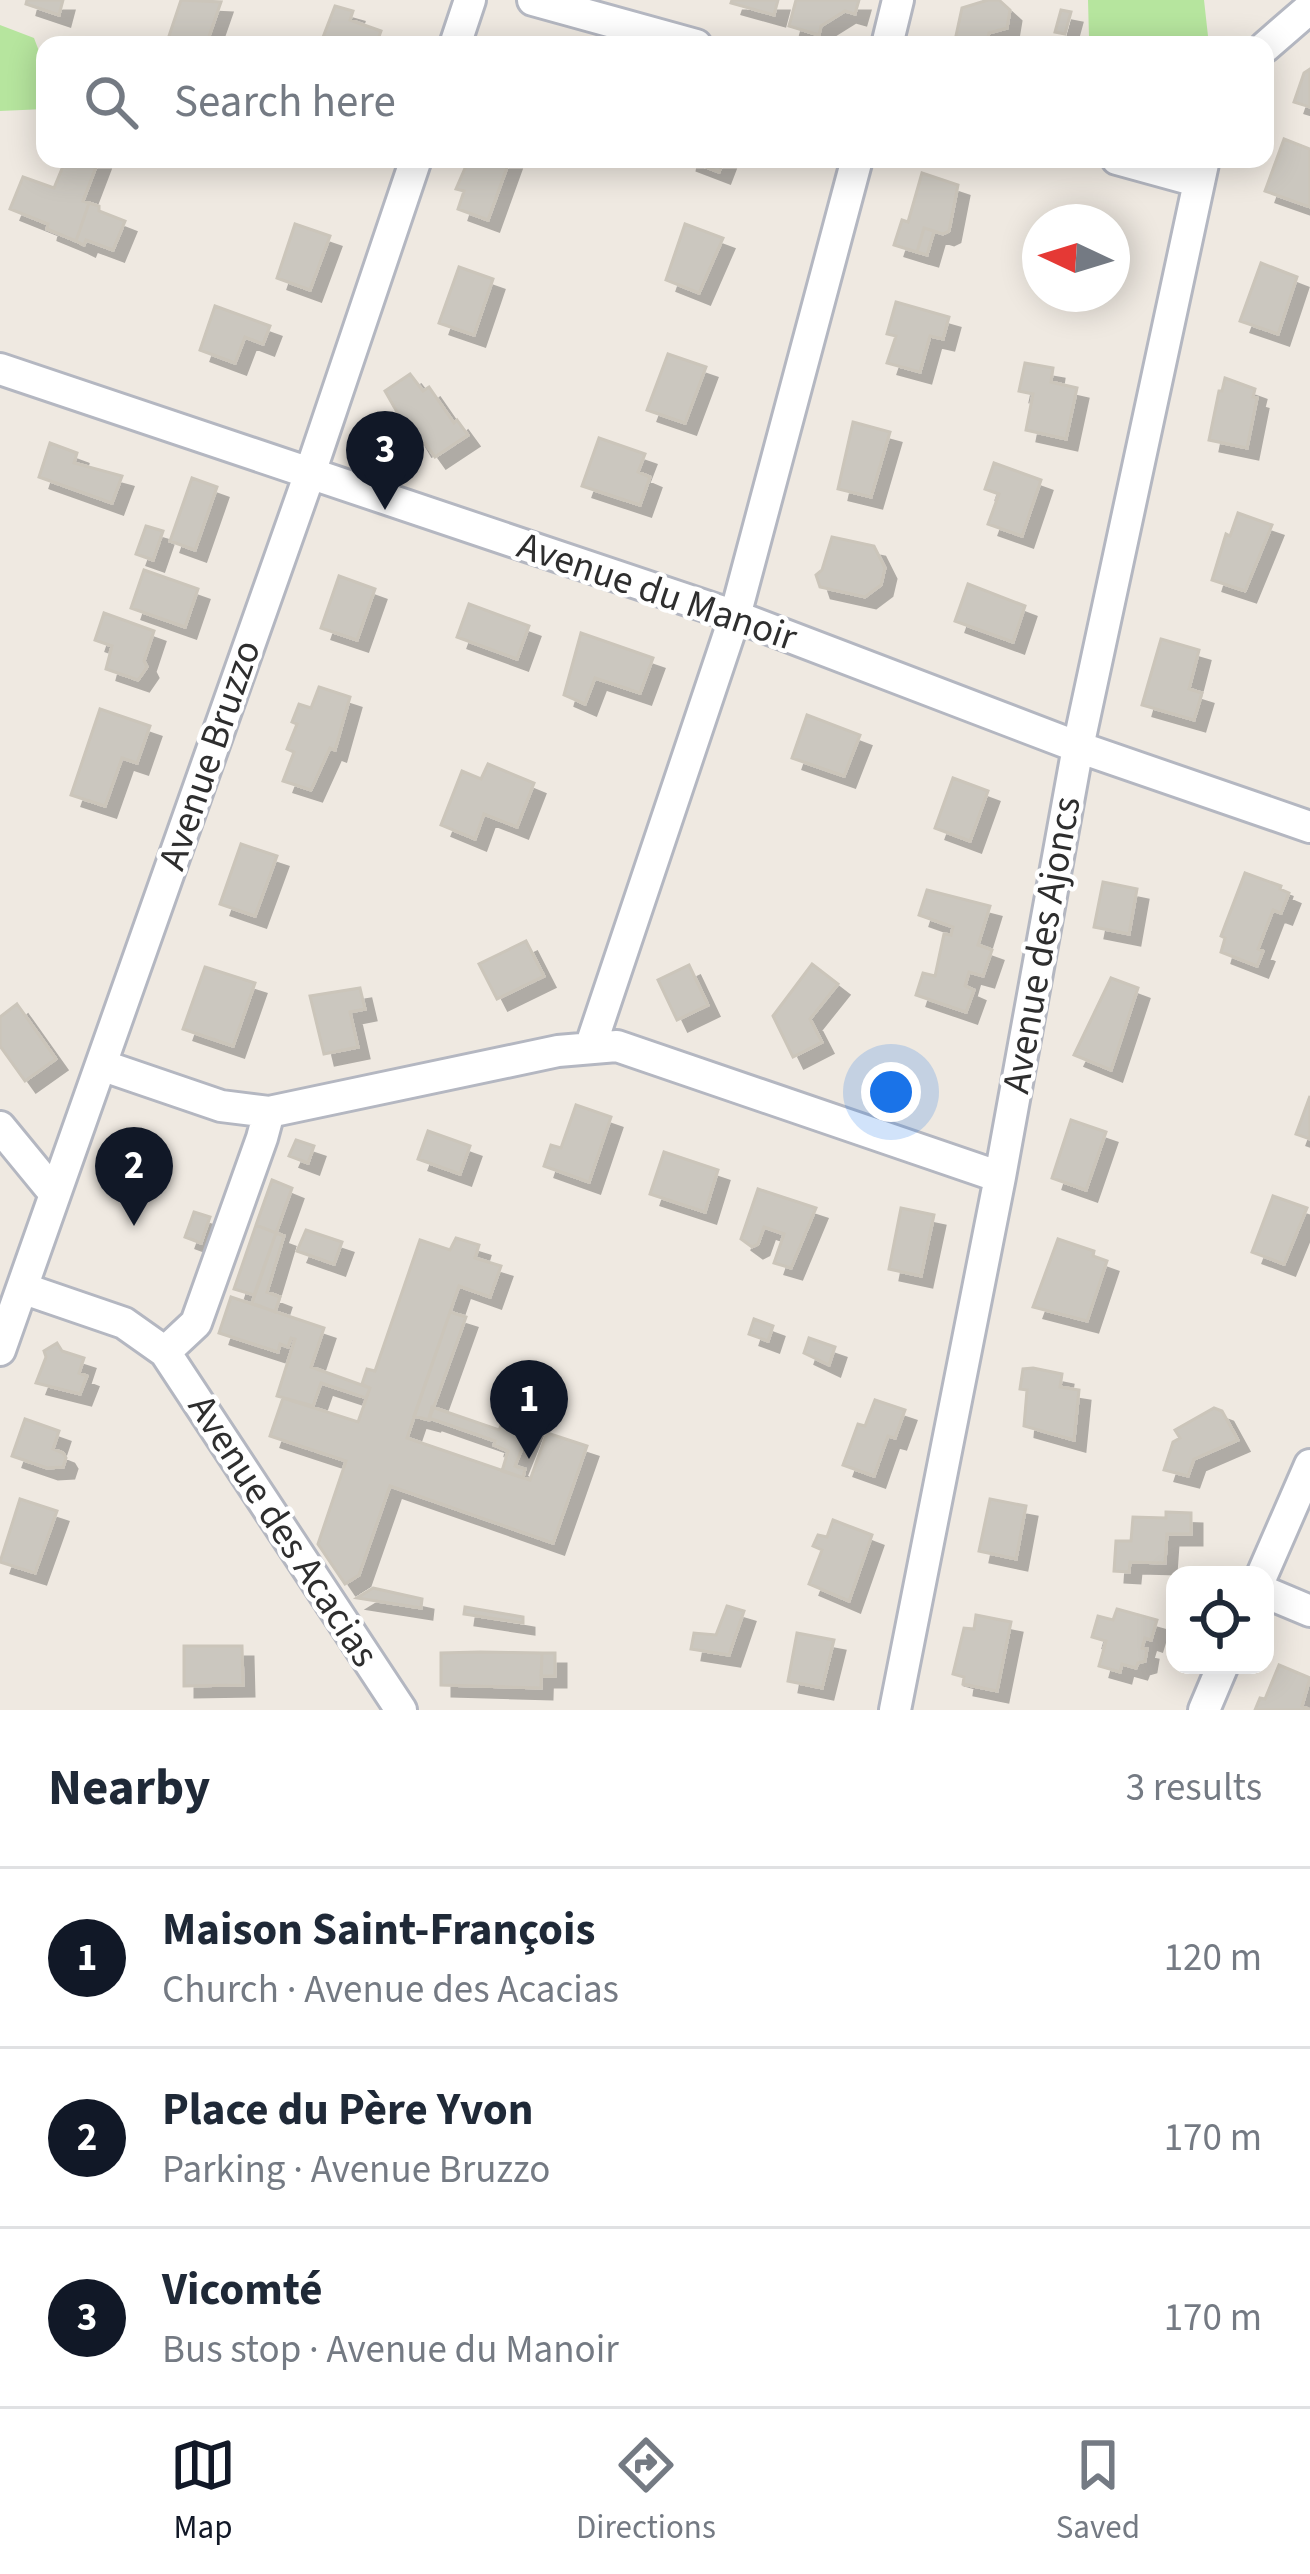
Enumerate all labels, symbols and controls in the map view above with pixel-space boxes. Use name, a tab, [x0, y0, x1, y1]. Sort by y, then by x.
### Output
search box	[36, 36, 1274, 168]
icon: search	[78, 69, 144, 135]
text: Search here	[174, 70, 396, 134]
north arrow	[1022, 204, 1130, 312]
pin: 3	[346, 411, 424, 510]
street label: Avenue du Manoir	[510, 518, 805, 666]
street label: Avenue Bruzzo	[145, 633, 275, 877]
street label: Avenue des Ajoncs	[988, 792, 1096, 1098]
your location	[861, 1062, 921, 1122]
pin: 2	[95, 1127, 173, 1226]
pin: 1	[490, 1360, 568, 1459]
street label: Avenue des Acacias	[174, 1384, 392, 1678]
map controls	[1166, 1566, 1274, 1674]
button: locate	[1166, 1566, 1274, 1674]
text: Nearby	[48, 1752, 210, 1824]
text: 3 results	[1126, 1760, 1262, 1816]
text: Maison Saint-François	[162, 1898, 595, 1962]
text: 1	[77, 1930, 97, 1986]
text: 120 m	[1164, 1930, 1262, 1986]
text: Church · Avenue des Acacias	[162, 1962, 619, 2018]
text: Place du Père Yvon	[162, 2078, 534, 2142]
text: 2	[77, 2110, 97, 2166]
text: 170 m	[1164, 2110, 1262, 2166]
text: Parking · Avenue Bruzzo	[162, 2142, 550, 2198]
text: Vicomté	[162, 2258, 323, 2322]
text: 3	[77, 2290, 97, 2346]
text: 170 m	[1164, 2290, 1262, 2346]
text: Bus stop · Avenue du Manoir	[162, 2322, 619, 2378]
tab: Map	[170, 2432, 236, 2551]
tab: Directions	[576, 2432, 716, 2551]
tab: Saved	[1056, 2432, 1140, 2551]

